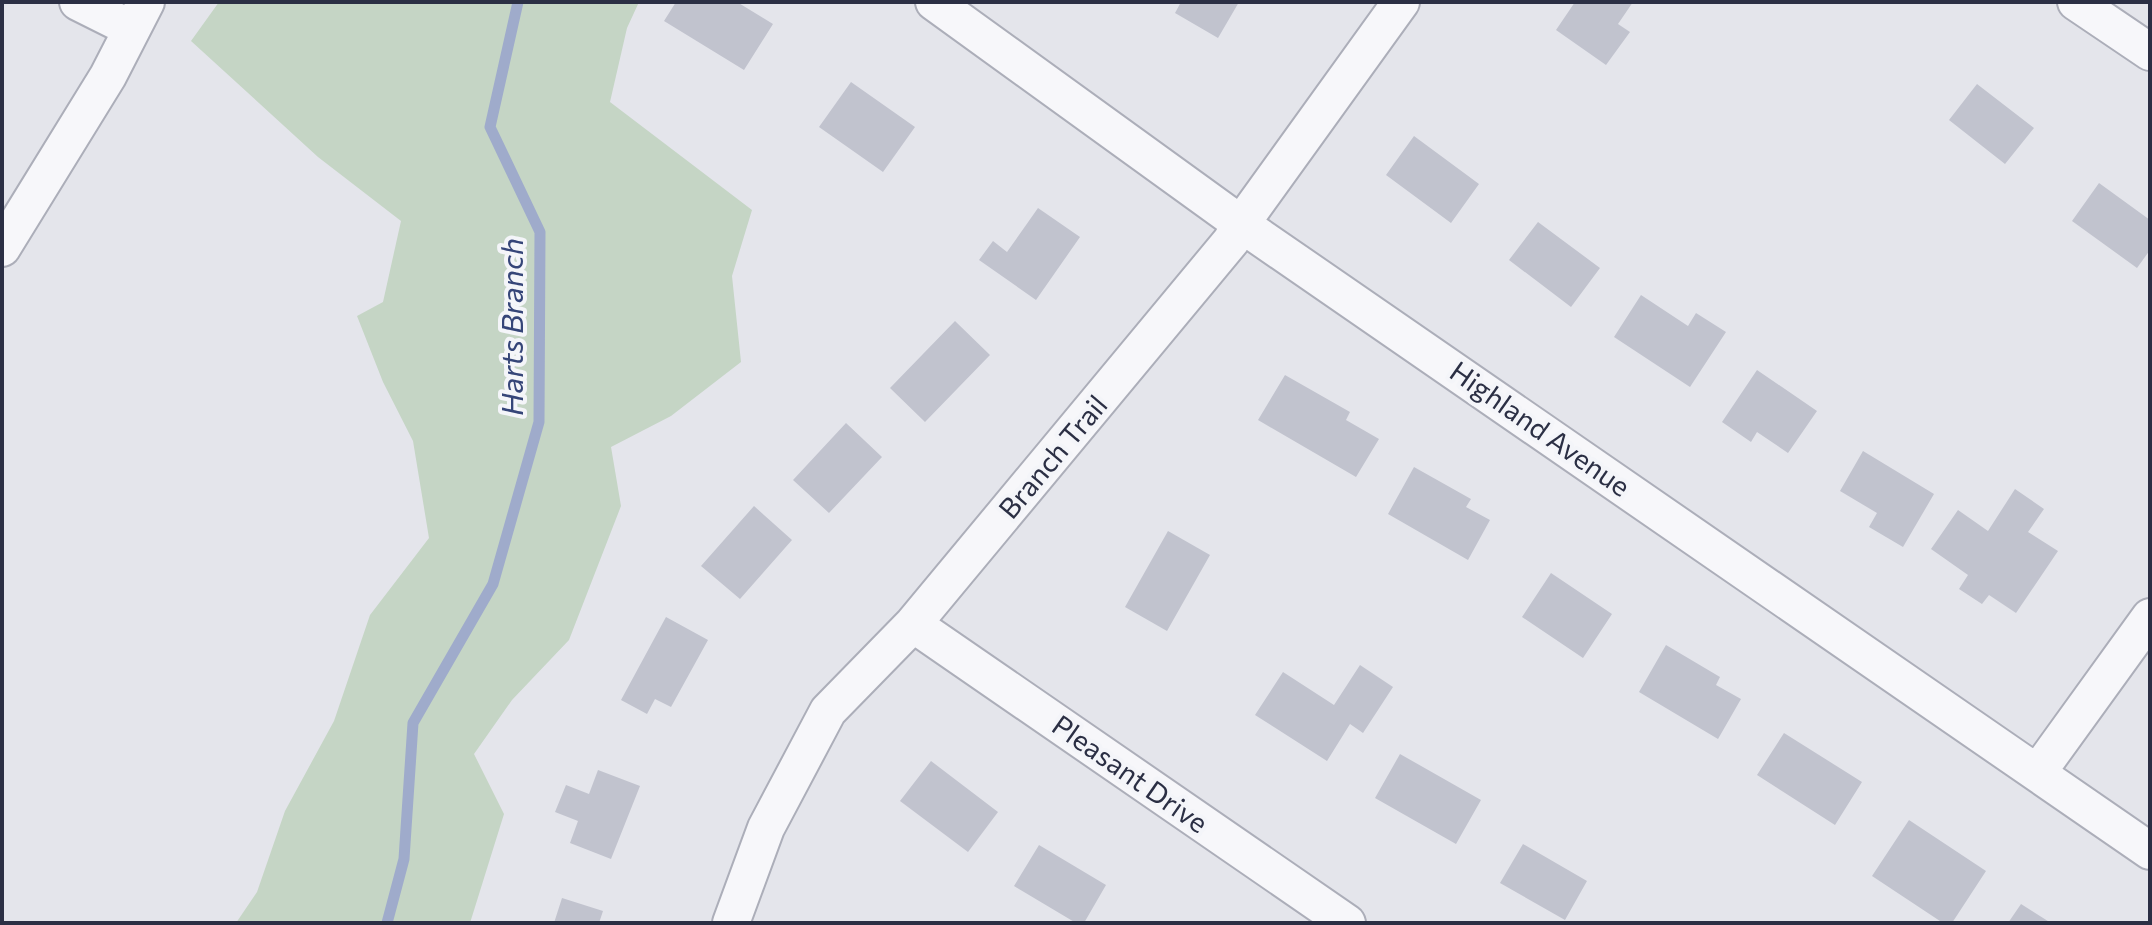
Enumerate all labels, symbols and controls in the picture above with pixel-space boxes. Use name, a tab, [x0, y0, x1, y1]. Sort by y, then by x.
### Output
water label: Harts Branch	[492, 238, 529, 416]
street label: Highland Avenue	[1444, 353, 1637, 503]
street label: Branch Trail	[991, 388, 1114, 525]
street label: Pleasant Drive	[1046, 707, 1215, 839]

